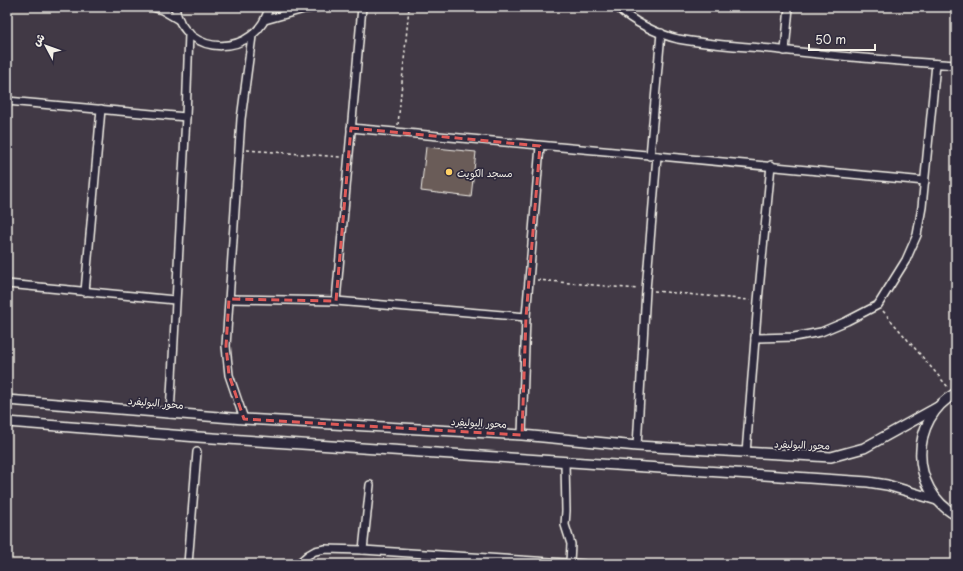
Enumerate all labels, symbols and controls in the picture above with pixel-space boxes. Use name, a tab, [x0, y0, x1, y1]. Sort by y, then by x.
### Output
north arrow	[26, 26, 66, 66]
scale bar	[809, 26, 875, 52]
text: ش	[28, 29, 48, 49]
text: 50 m	[815, 30, 846, 48]
place label: مسجد الكويت	[457, 165, 513, 180]
marker: مسجد الكويت	[444, 167, 454, 177]
street label: محور البوليفرد	[127, 392, 185, 412]
street label: محور البوليفرد	[451, 413, 507, 431]
street label: محور البوليفرد	[774, 436, 830, 452]

